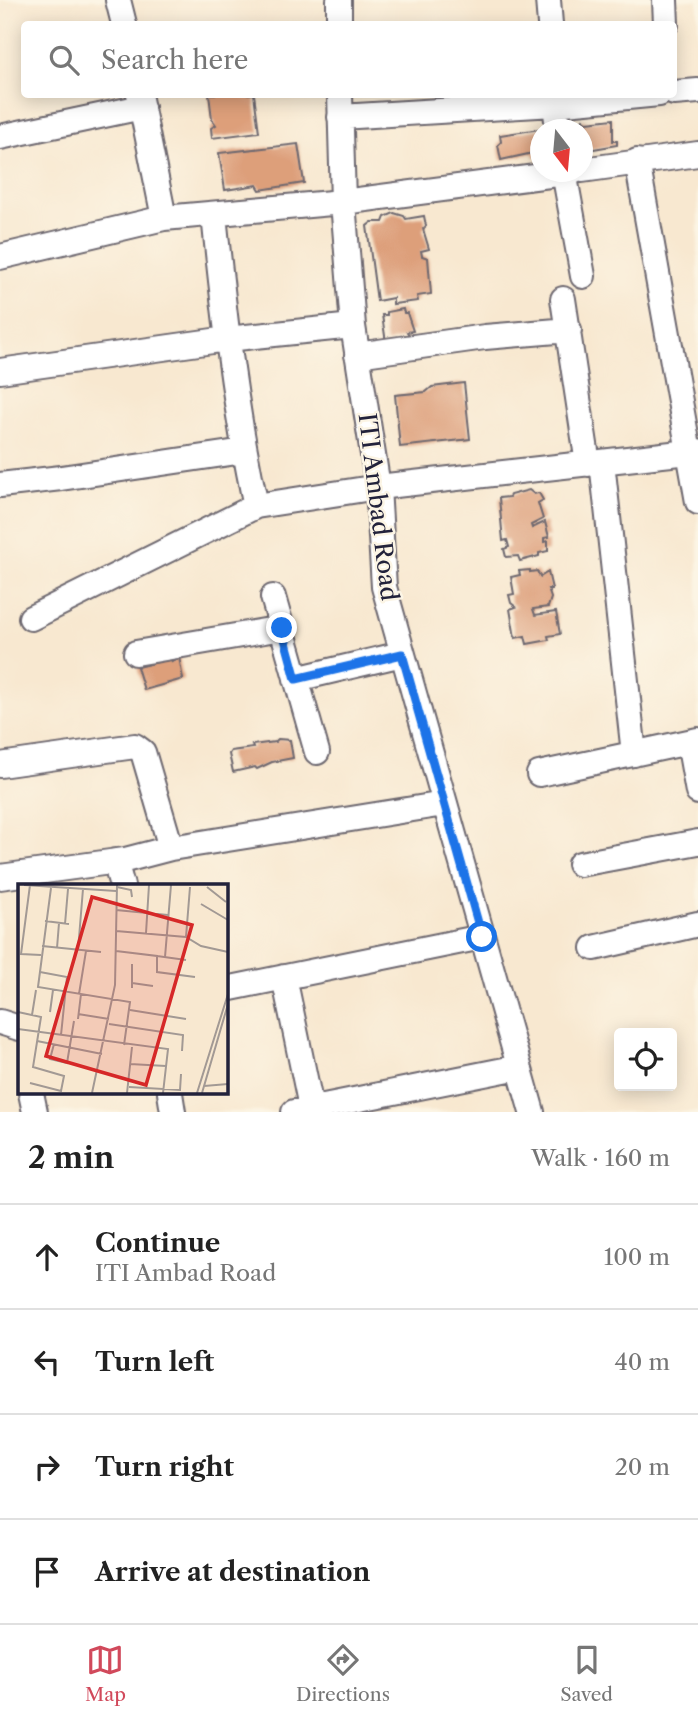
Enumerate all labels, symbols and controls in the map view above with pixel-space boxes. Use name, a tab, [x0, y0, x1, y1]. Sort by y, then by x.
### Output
search box	[21, 21, 677, 98]
icon: search	[45, 41, 83, 79]
text: Search here	[101, 44, 248, 76]
north arrow	[530, 119, 593, 182]
street label: ITI Ambad Road	[353, 411, 404, 603]
route end	[266, 612, 297, 643]
inset map	[18, 884, 228, 1094]
route start	[466, 921, 497, 952]
map controls	[614, 1028, 677, 1091]
button: locate	[614, 1028, 677, 1091]
text: 2 min	[28, 1139, 114, 1176]
text: Walk · 160 m	[531, 1144, 670, 1172]
text: Continue	[95, 1227, 220, 1259]
icon: ahead	[28, 1238, 66, 1276]
text: 100 m	[604, 1243, 670, 1271]
text: ITI Ambad Road	[95, 1259, 276, 1287]
icon: left	[28, 1343, 66, 1381]
text: Turn left	[95, 1346, 214, 1378]
text: 40 m	[615, 1348, 670, 1376]
icon: right	[28, 1448, 66, 1486]
text: Turn right	[95, 1451, 234, 1483]
text: 20 m	[615, 1453, 670, 1481]
icon: arrive	[28, 1553, 66, 1591]
text: Arrive at destination	[95, 1556, 370, 1588]
tab: Map	[85, 1641, 126, 1706]
tab: Directions	[296, 1641, 390, 1706]
tab: Saved	[560, 1641, 613, 1706]

